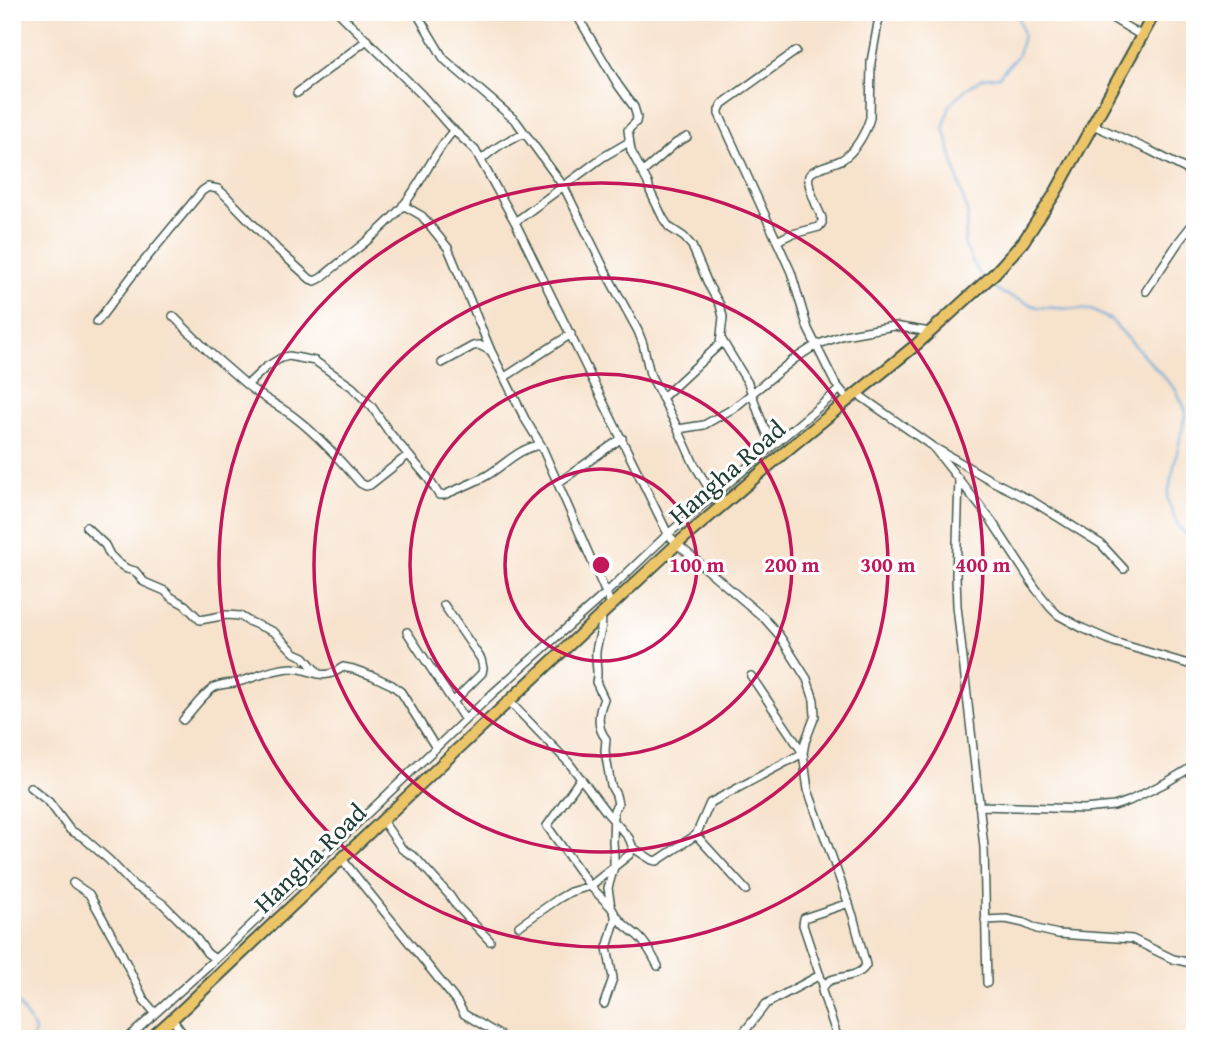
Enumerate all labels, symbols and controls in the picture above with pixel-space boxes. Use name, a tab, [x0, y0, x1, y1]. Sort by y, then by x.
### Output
street label: Hangha Road	[660, 410, 794, 534]
text: 100 m	[669, 549, 725, 580]
text: 200 m	[764, 549, 820, 580]
text: 300 m	[860, 549, 916, 580]
text: 400 m	[955, 549, 1011, 580]
centre of rings	[589, 553, 613, 577]
street label: Hangha Road	[244, 793, 375, 922]

